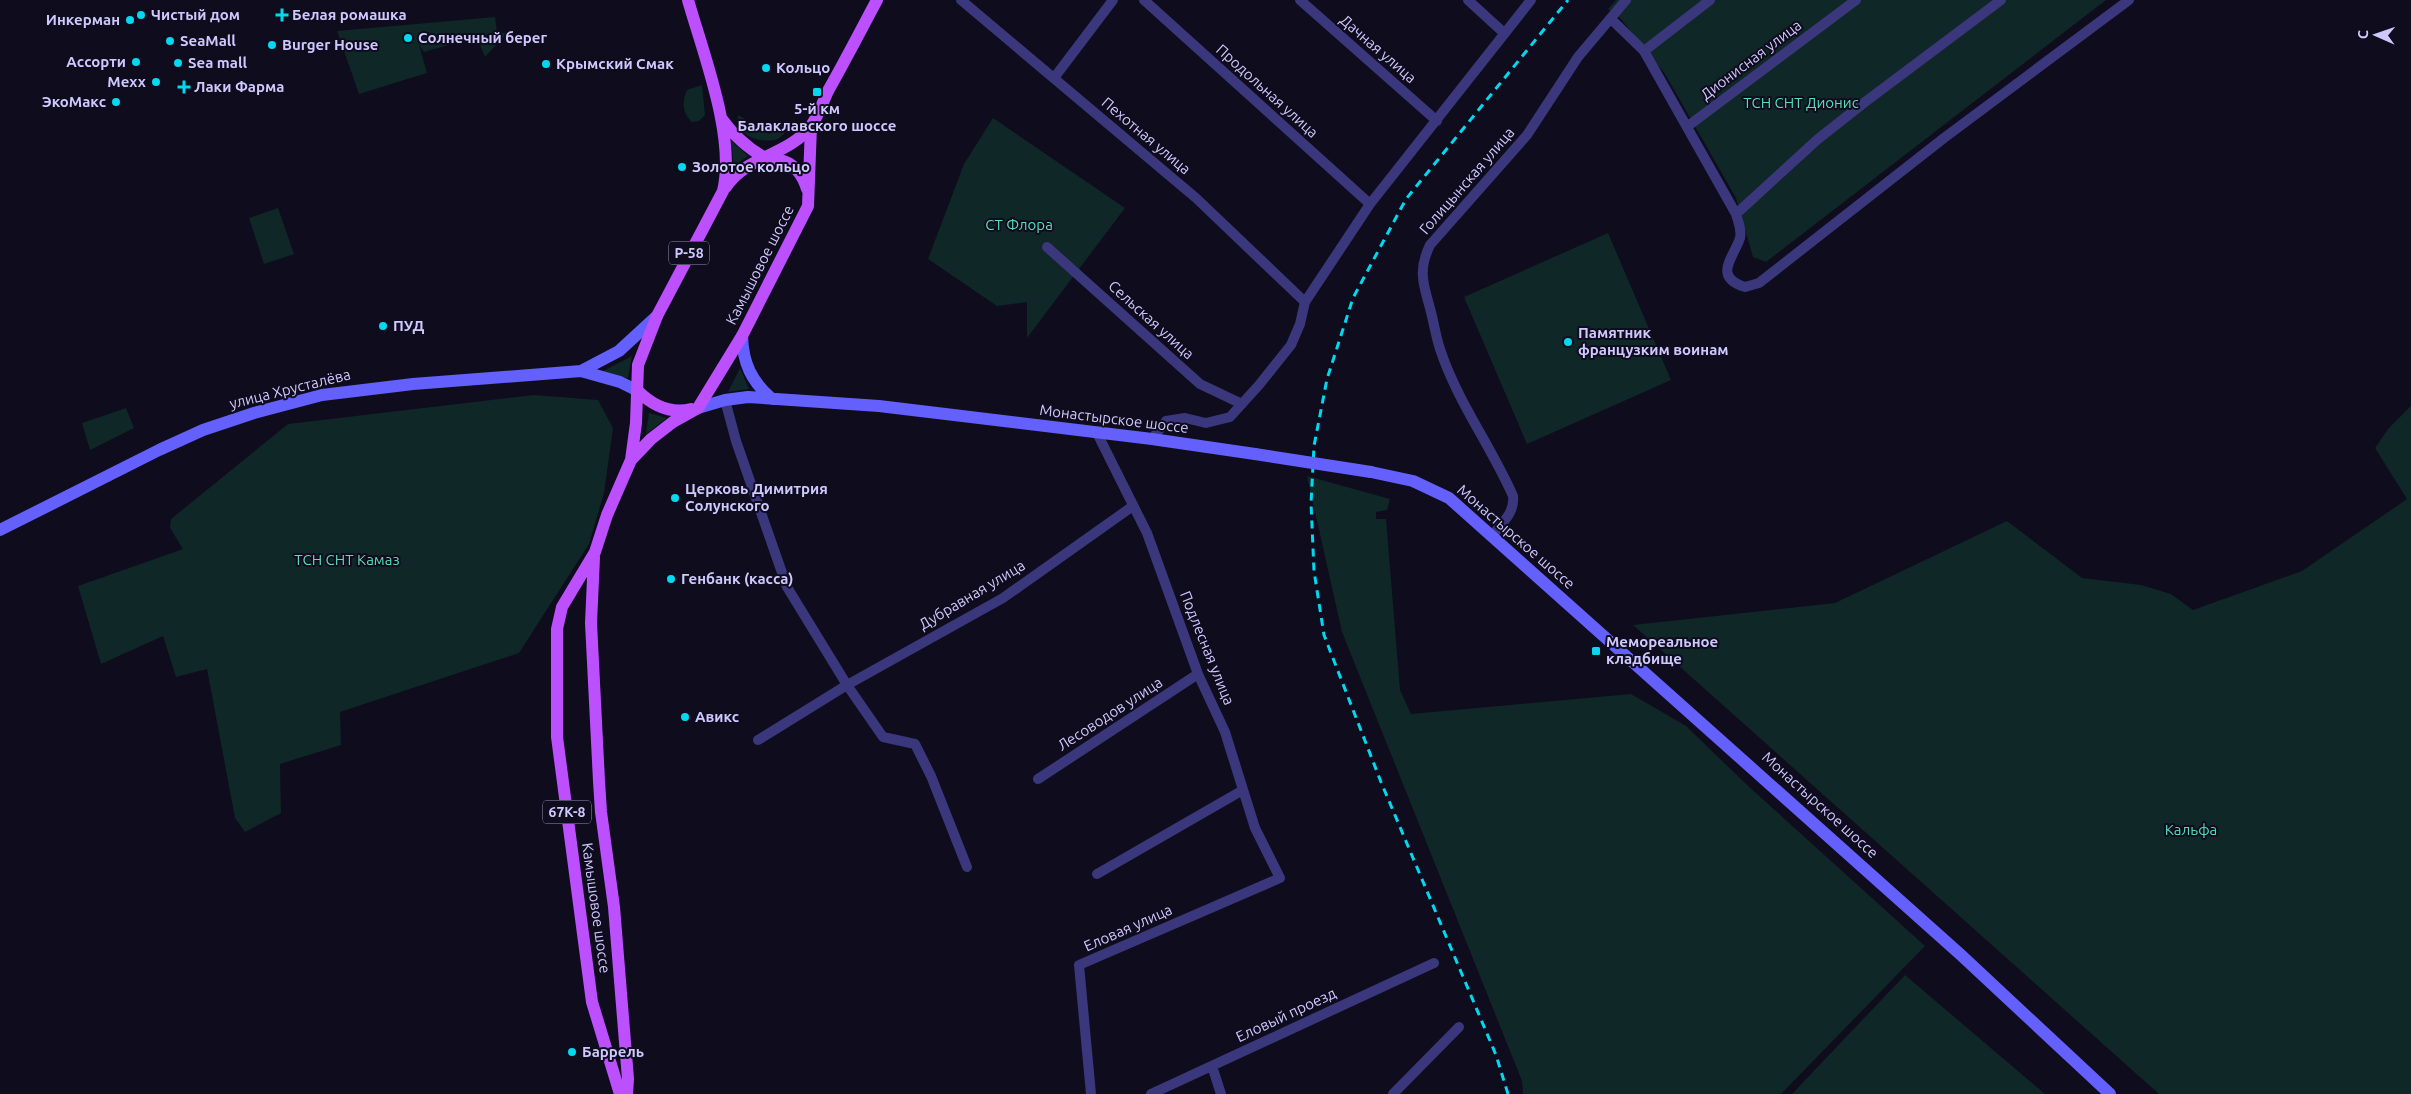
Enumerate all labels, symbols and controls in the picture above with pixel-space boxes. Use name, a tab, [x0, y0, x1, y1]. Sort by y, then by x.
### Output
place label: Чистый дом	[151, 6, 240, 23]
place label: Белая ромашка	[292, 6, 407, 23]
marker: Чистый дом	[135, 9, 147, 21]
marker: Белая ромашка	[276, 9, 288, 21]
north arrow	[2351, 10, 2401, 60]
place label: Инкерман	[46, 11, 120, 28]
street label: Дачная улица	[1337, 11, 1420, 86]
marker: Инкерман	[124, 14, 136, 26]
street label: Дионисная улица	[1697, 16, 1804, 103]
place label: Солнечный берег	[418, 29, 547, 46]
text: С	[2355, 30, 2371, 39]
place label: SeaMall	[180, 32, 236, 49]
marker: Солнечный берег	[402, 32, 414, 44]
marker: SeaMall	[164, 35, 176, 47]
place label: Burger House	[282, 36, 378, 53]
marker: Burger House	[266, 39, 278, 51]
street label: Продольная улица	[1213, 40, 1322, 141]
place label: Ассорти	[66, 53, 126, 70]
place label: Sea mall	[188, 54, 247, 71]
place label: Крымский Смак	[556, 55, 674, 72]
marker: Ассорти	[130, 56, 142, 68]
marker: Sea mall	[172, 57, 184, 69]
marker: Крымский Смак	[540, 58, 552, 70]
place label: Кольцо	[776, 59, 830, 76]
marker: Кольцо	[760, 62, 772, 74]
place label: Mexx	[107, 73, 146, 90]
marker: Mexx	[150, 76, 162, 88]
place label: Лаки Фарма	[194, 78, 284, 95]
marker: Лаки Фарма	[178, 81, 190, 93]
marker: 5-й км Балаклавского шоссе	[811, 86, 823, 98]
place label: ЭкоМакс	[42, 93, 106, 110]
street label: Пехотная улица	[1099, 94, 1194, 178]
park label: ТСН СНТ Дионис	[1743, 94, 1859, 111]
marker: ЭкоМакс	[110, 96, 122, 108]
place label: 5-й км Балаклавского шоссе	[738, 100, 896, 134]
street label: Голицынская улица	[1416, 124, 1518, 238]
place label: Золотое кольцо	[692, 158, 810, 175]
marker: Золотое кольцо	[676, 161, 688, 173]
street label: Камышовое шоссе	[722, 202, 797, 327]
park label: СТ Флора	[985, 216, 1053, 233]
road number: Р-58	[669, 242, 709, 264]
street label: Сельская улица	[1105, 277, 1198, 362]
place label: ПУД	[393, 317, 424, 334]
marker: ПУД	[377, 320, 389, 332]
place label: Памятник французким воинам	[1578, 324, 1729, 358]
marker: Памятник французким воинам	[1562, 336, 1574, 348]
street label: улица Хрусталёва	[228, 365, 352, 412]
street label: Монастырское шоссе	[1039, 401, 1190, 436]
place label: Церковь Димитрия Солунского	[685, 480, 828, 514]
street label: Монастырское шоссе	[1454, 481, 1579, 592]
marker: Церковь Димитрия Солунского	[669, 492, 681, 504]
park label: ТСН СНТ Камаз	[294, 551, 400, 568]
street label: Дубравная улица	[916, 556, 1028, 633]
place label: Генбанк (касса)	[681, 570, 793, 587]
marker: Генбанк (касса)	[665, 573, 677, 585]
street label: Подлесная улица	[1177, 588, 1238, 707]
place label: Мемореальное кладбище	[1606, 633, 1718, 667]
marker: Мемореальное кладбище	[1590, 645, 1602, 657]
street label: Лесоводов улица	[1054, 673, 1165, 754]
place label: Авикс	[695, 708, 739, 725]
marker: Авикс	[679, 711, 691, 723]
street label: Монастырское шоссе	[1759, 748, 1882, 861]
road number: 67К-8	[543, 800, 591, 824]
park label: Кальфа	[2165, 821, 2217, 838]
street label: Камышовое шоссе	[579, 841, 614, 974]
street label: Еловая улица	[1081, 901, 1174, 955]
street label: Еловый проезд	[1233, 984, 1339, 1045]
place label: Баррель	[582, 1043, 644, 1060]
marker: Баррель	[566, 1046, 578, 1058]

